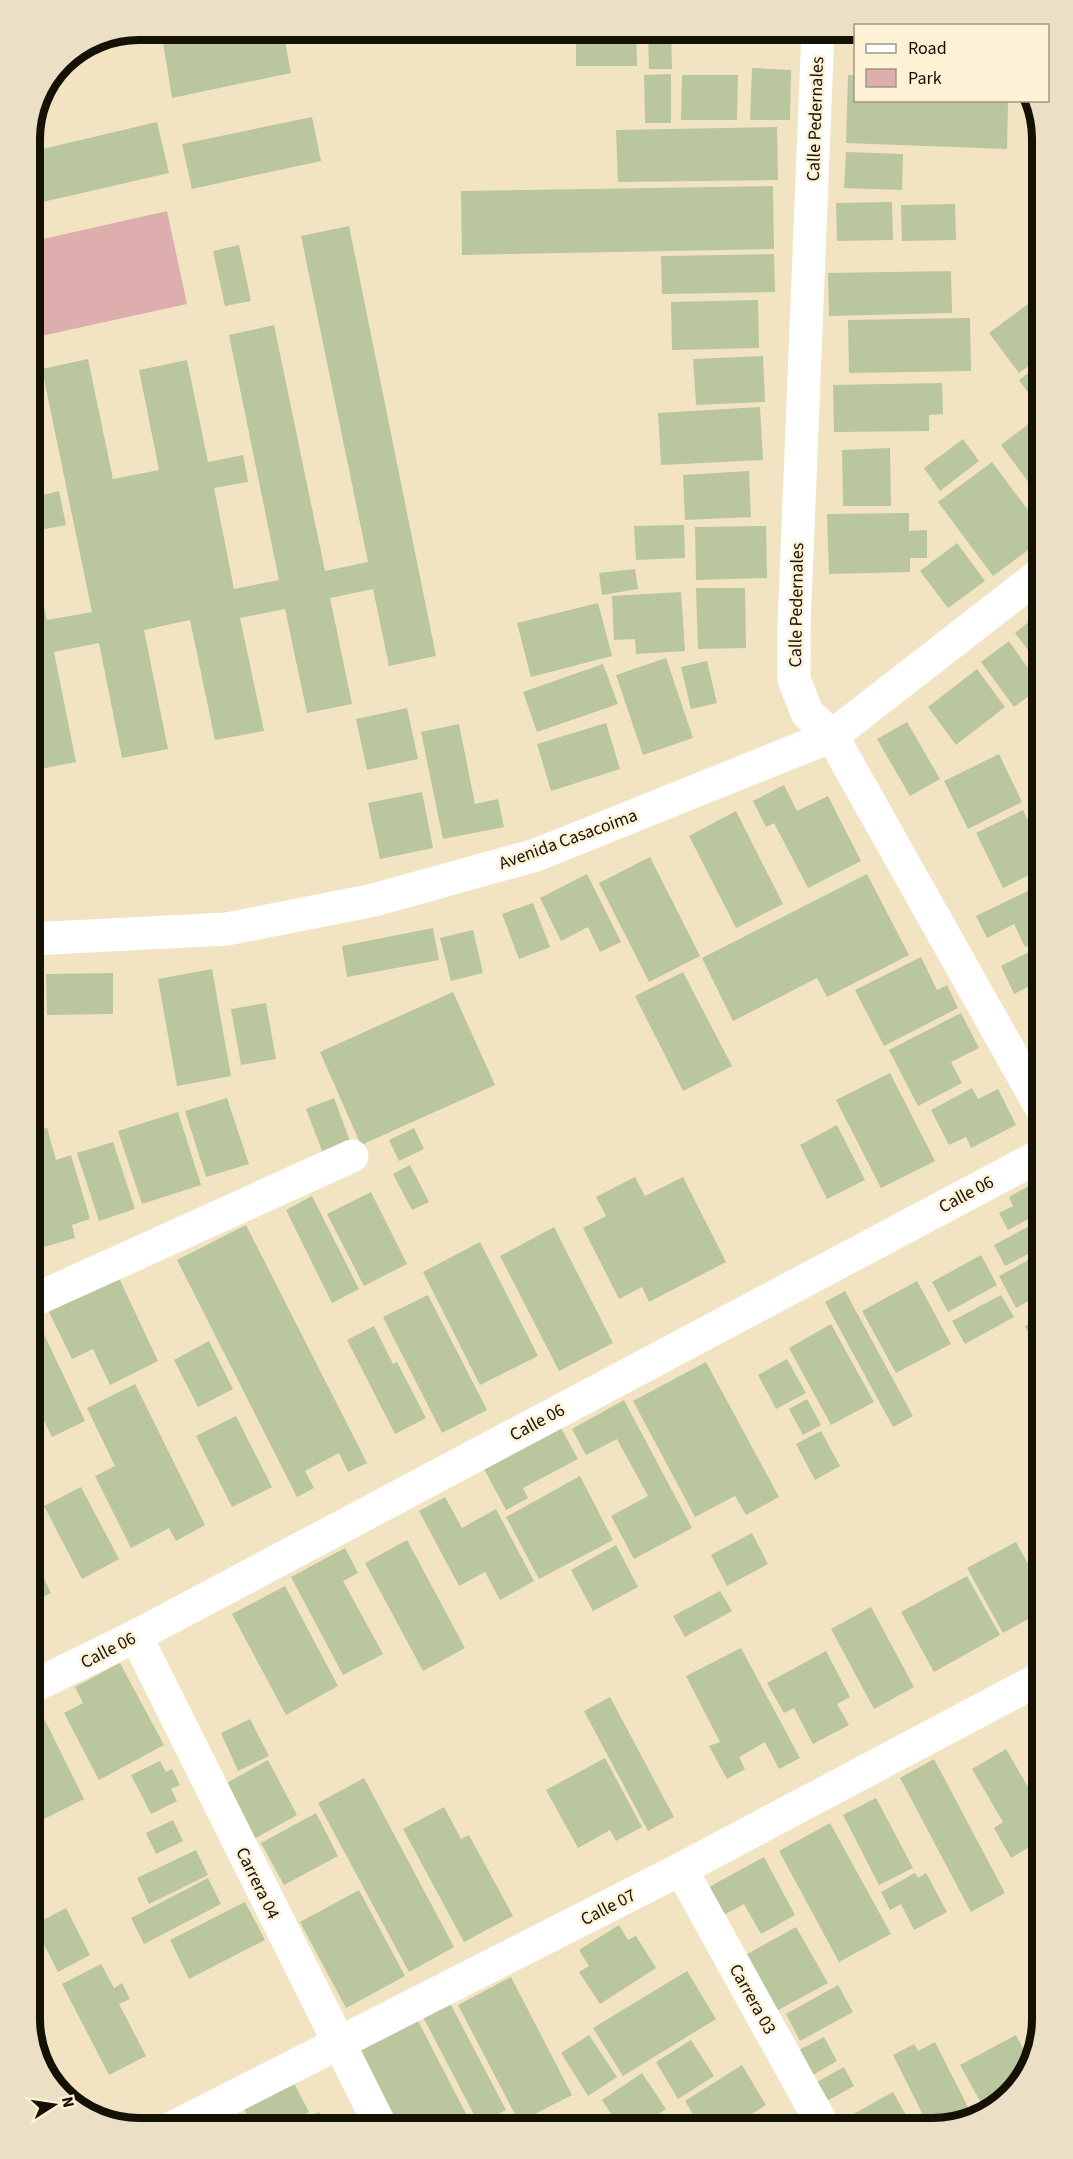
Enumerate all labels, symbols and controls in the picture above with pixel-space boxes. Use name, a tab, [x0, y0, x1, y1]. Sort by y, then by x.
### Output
legend	[854, 24, 1049, 102]
text: Road	[908, 36, 947, 61]
street label: Calle Pedernales	[801, 56, 830, 182]
text: Park	[908, 66, 942, 91]
street label: Calle Pedernales	[783, 542, 810, 668]
street label: Avenida Casacoima	[495, 803, 641, 876]
street label: Calle 06	[934, 1170, 998, 1219]
street label: Calle 06	[505, 1398, 569, 1447]
street label: Calle 06	[76, 1626, 140, 1675]
street label: Carrera 04	[229, 1843, 286, 1923]
street label: Calle 07	[576, 1883, 640, 1932]
street label: Carrera 03	[723, 1960, 782, 2039]
north arrow	[24, 2075, 84, 2135]
text: N	[56, 2095, 80, 2110]

